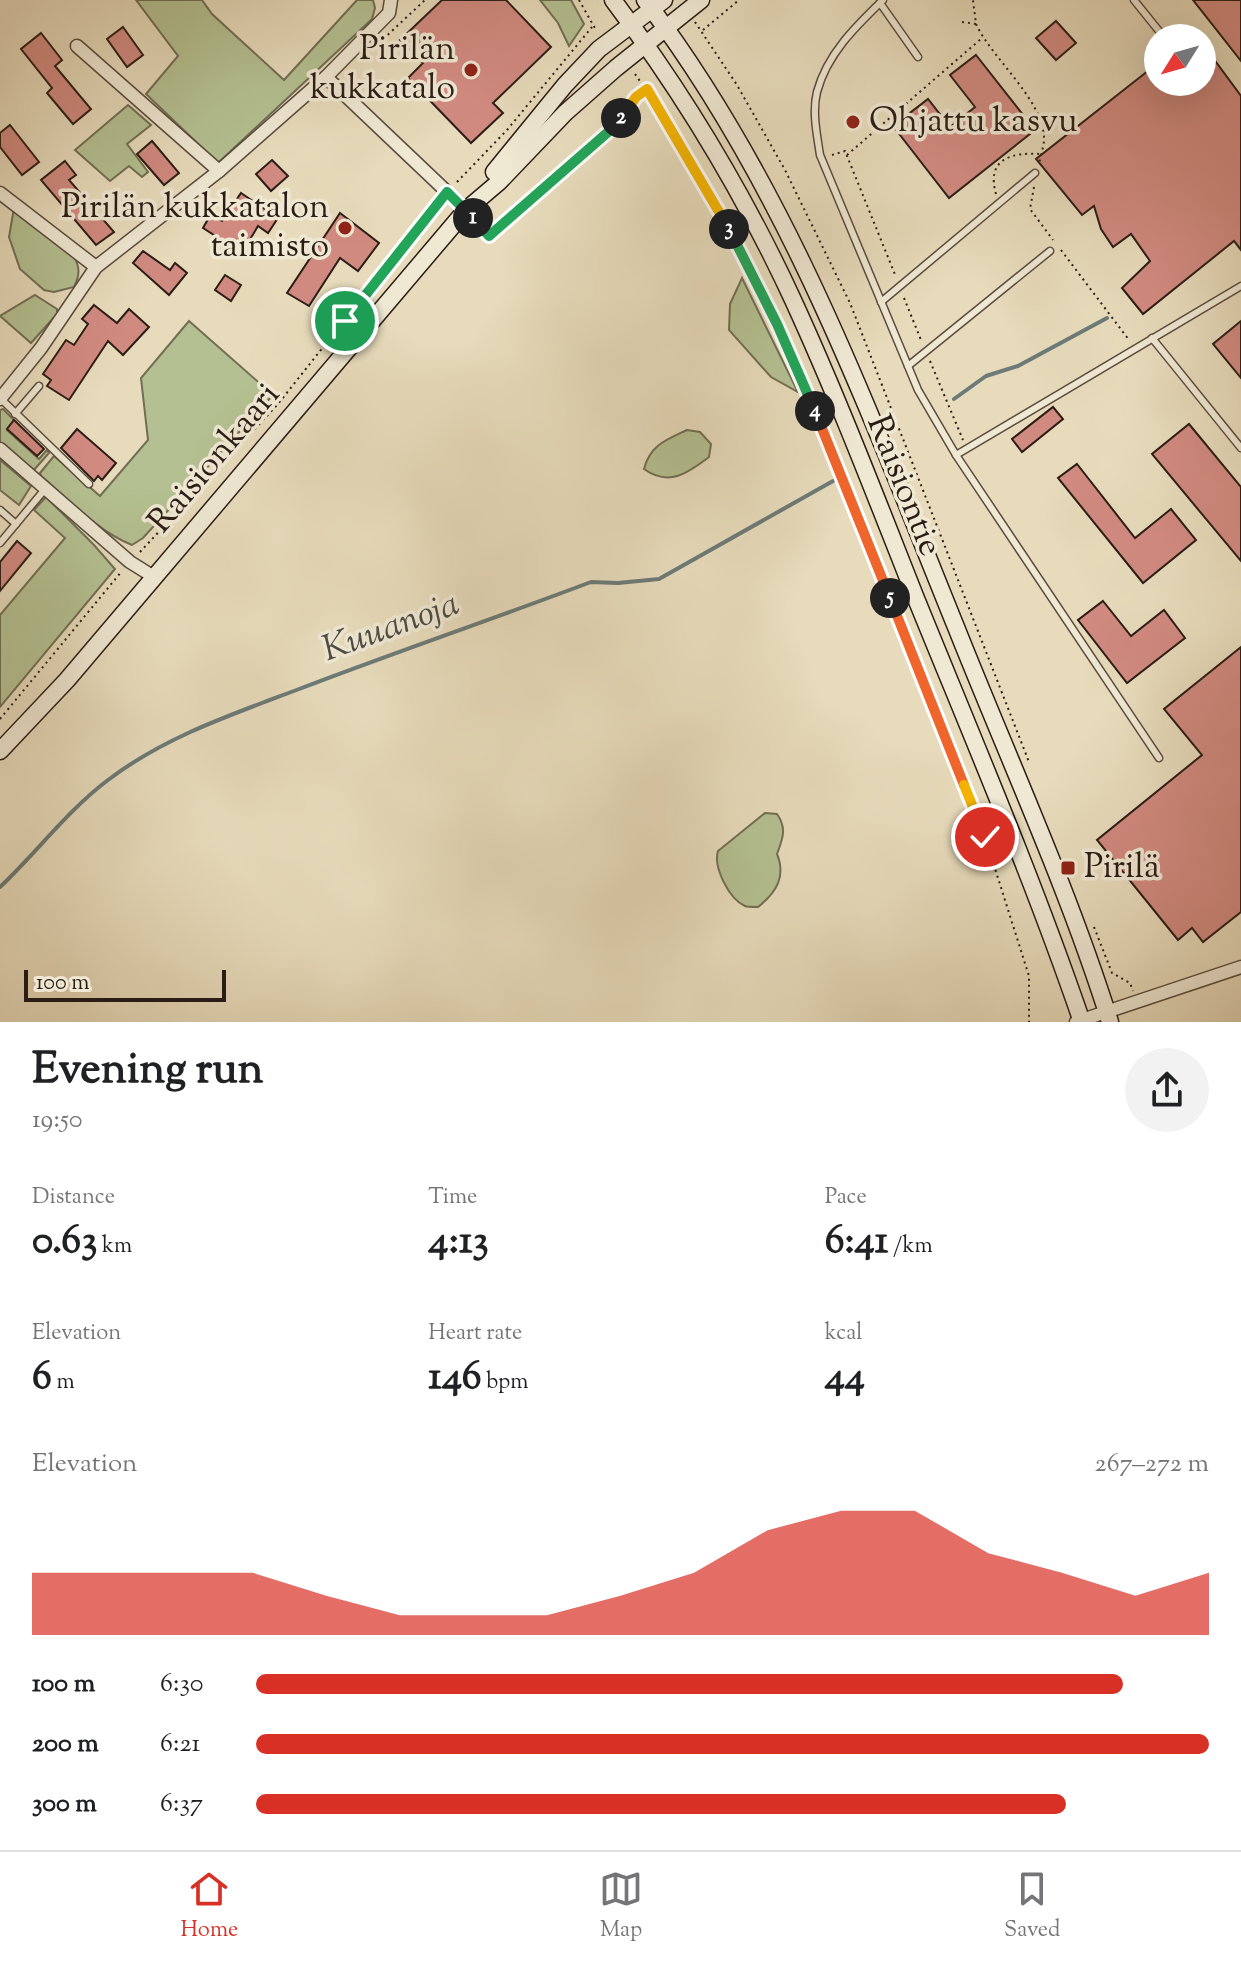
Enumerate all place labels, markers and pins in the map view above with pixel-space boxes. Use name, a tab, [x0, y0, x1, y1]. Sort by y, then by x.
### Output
place label: Pirilän kukkatalo	[310, 26, 455, 114]
marker: Pirilän kukkatalo	[462, 61, 480, 79]
pin: 2	[601, 98, 641, 138]
place label: Ohjattu kasvu	[869, 98, 1078, 147]
marker: Ohjattu kasvu	[844, 113, 862, 131]
place label: Pirilän kukkatalon taimisto	[61, 184, 329, 272]
pin: 1	[453, 198, 493, 238]
pin: 3	[709, 209, 749, 249]
marker: Pirilän kukkatalon taimisto	[336, 219, 354, 237]
pin	[311, 287, 379, 355]
pin: 4	[795, 391, 835, 431]
pin: 5	[870, 578, 910, 618]
pin	[951, 803, 1019, 871]
place label: Pirilä	[1084, 844, 1160, 893]
marker: Pirilä	[1059, 859, 1077, 877]

